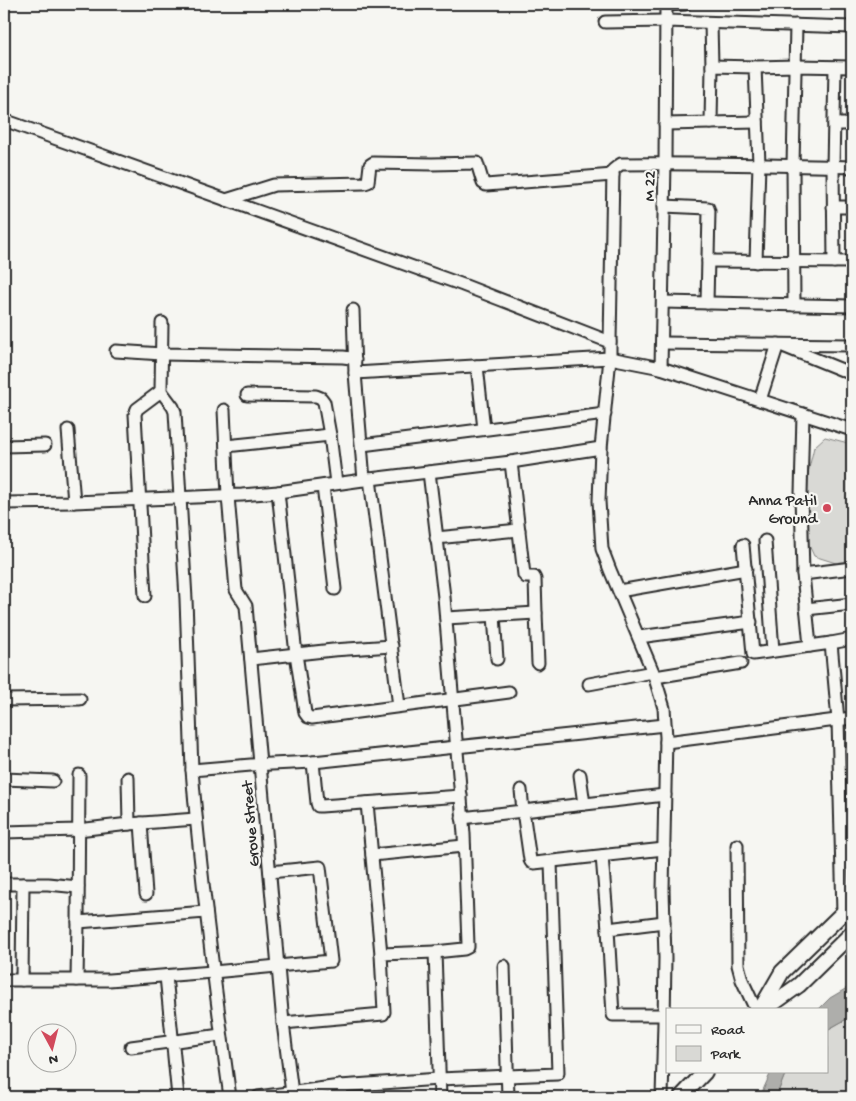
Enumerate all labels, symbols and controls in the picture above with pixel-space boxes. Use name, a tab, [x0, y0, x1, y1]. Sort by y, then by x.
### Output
street label: M 22	[642, 170, 661, 202]
place label: Anna Patil Ground	[748, 493, 819, 530]
marker: Anna Patil Ground	[821, 502, 833, 514]
street label: Grove Street	[239, 779, 266, 867]
legend	[666, 1008, 828, 1074]
text: Road	[711, 1022, 745, 1040]
north arrow	[28, 1024, 78, 1074]
text: Park	[710, 1046, 741, 1064]
text: N	[48, 1049, 59, 1067]

